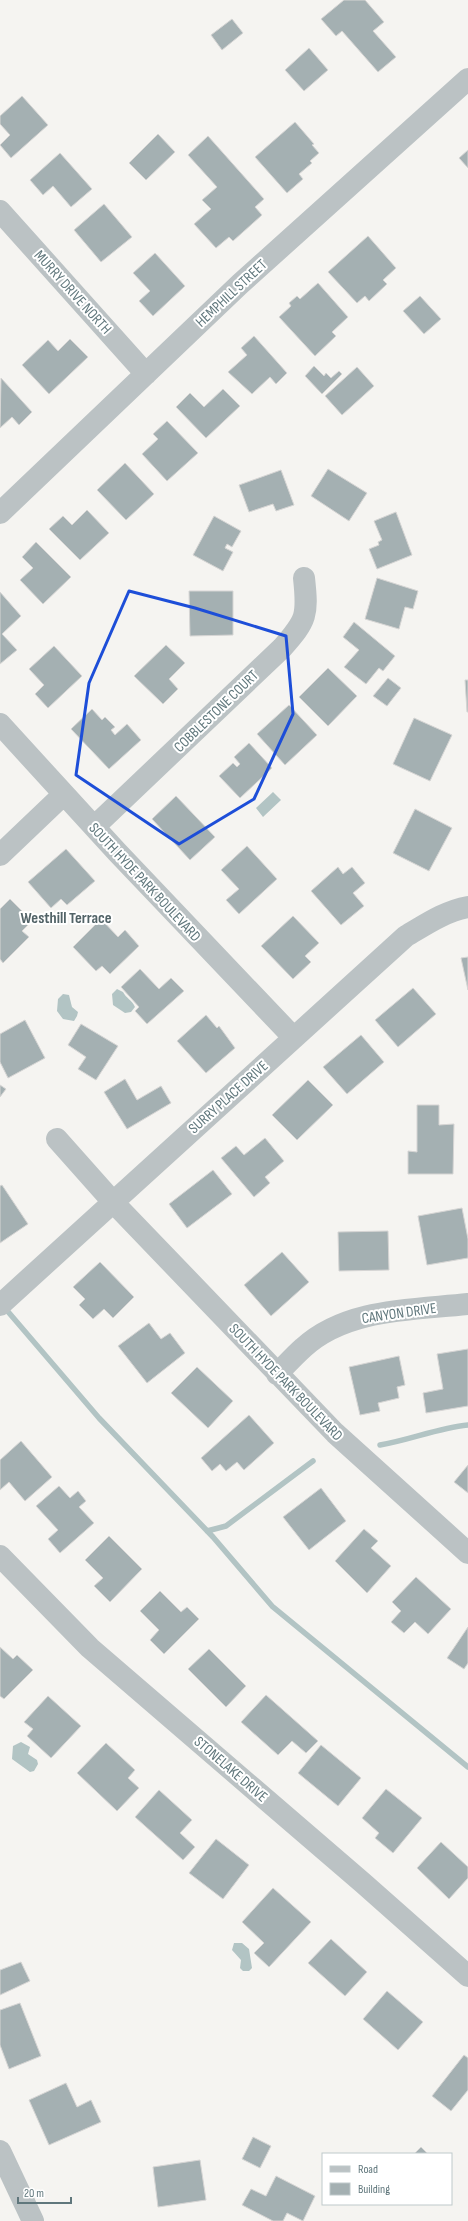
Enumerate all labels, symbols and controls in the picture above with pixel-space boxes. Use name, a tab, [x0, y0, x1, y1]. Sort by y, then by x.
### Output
street label: MURRY DRIVE NORTH	[30, 246, 115, 338]
street label: HEMPHILL STREET	[192, 255, 271, 331]
street label: COBBLESTONE COURT	[170, 666, 263, 756]
street label: SOUTH HYDE PARK BOULEVARD	[85, 819, 205, 946]
district label: Westhill Terrace	[20, 909, 112, 928]
street label: SURRY PLACE DRIVE	[185, 1057, 272, 1138]
street label: CANYON DRIVE	[361, 1299, 438, 1328]
street label: SOUTH HYDE PARK BOULEVARD	[225, 1320, 347, 1445]
street label: STONELAKE DRIVE	[190, 1732, 271, 1806]
legend	[322, 2153, 452, 2205]
text: Road	[358, 2162, 378, 2177]
scale bar	[18, 2179, 71, 2205]
text: Building	[358, 2182, 390, 2197]
text: 20 m	[24, 2186, 44, 2201]

